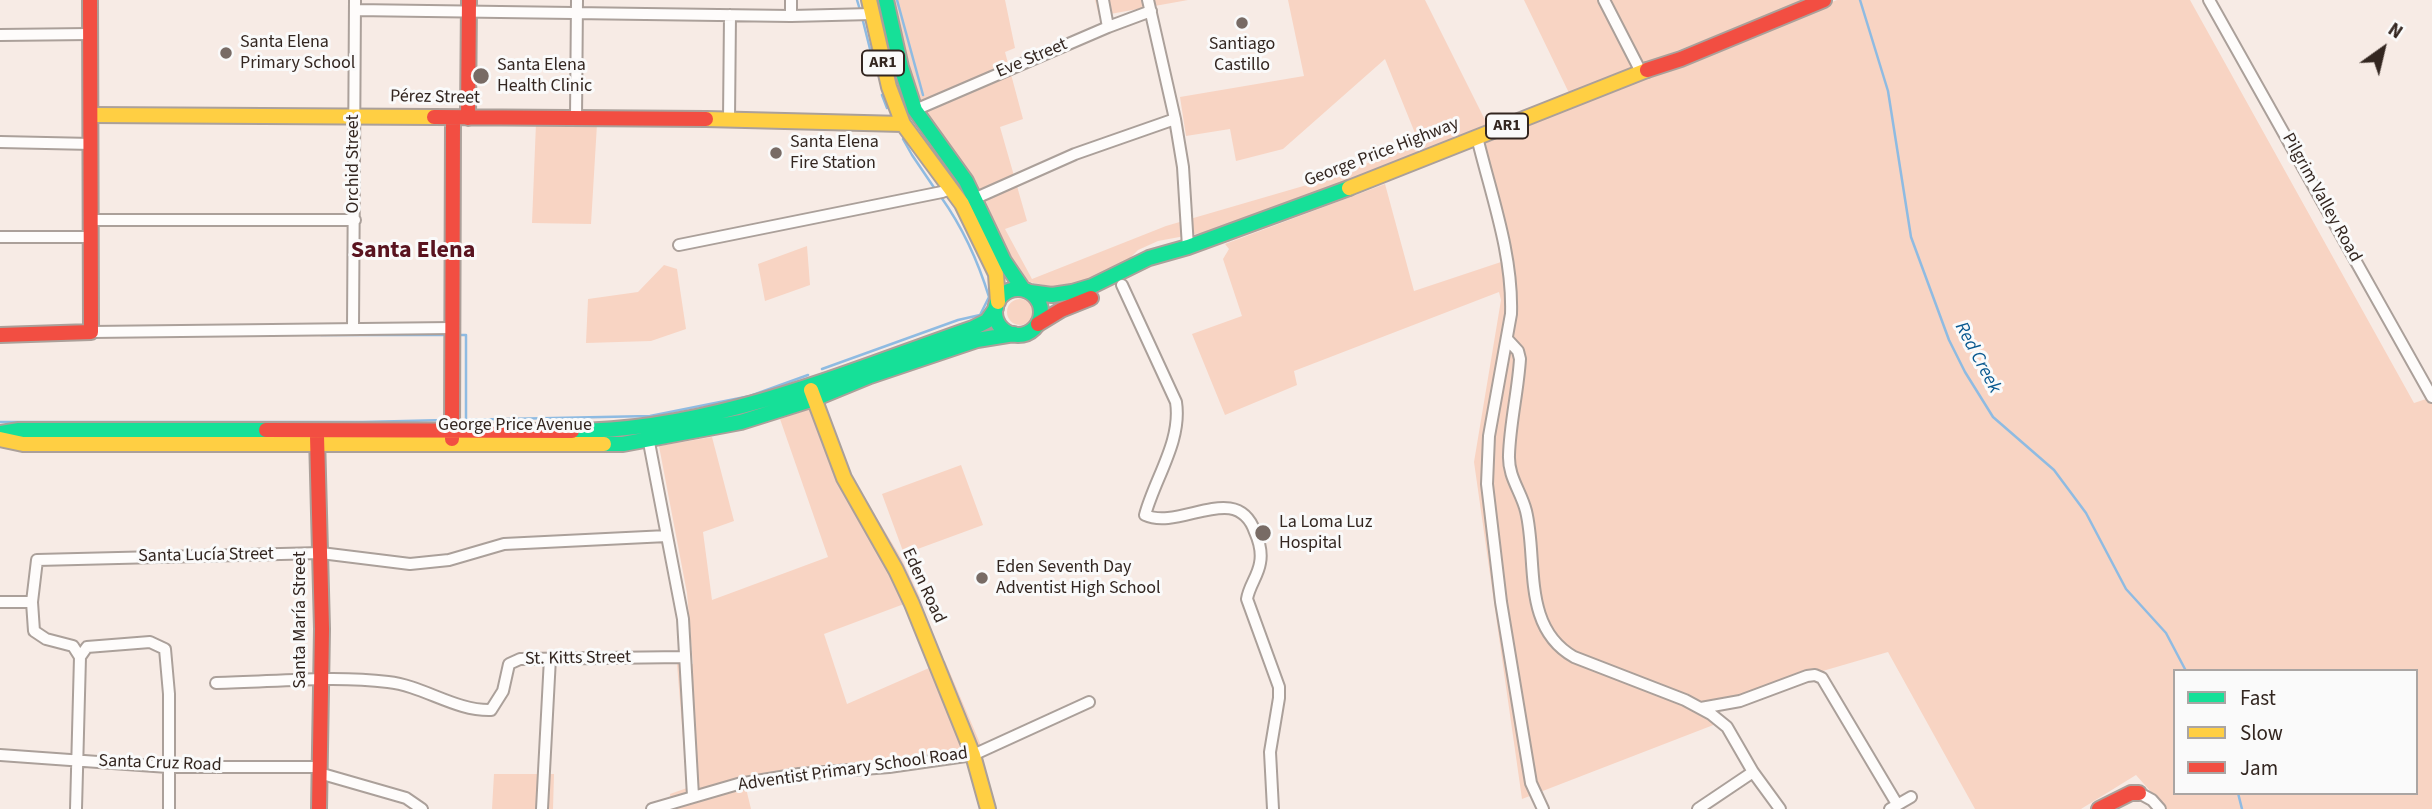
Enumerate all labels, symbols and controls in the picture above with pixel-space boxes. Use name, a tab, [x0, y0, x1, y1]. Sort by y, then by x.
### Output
north arrow	[2348, 14, 2418, 84]
marker: Santiago Castillo	[1234, 15, 1250, 31]
text: N	[2382, 16, 2408, 46]
place label: Santa Elena Primary School	[240, 32, 355, 74]
street label: Eve Street	[993, 34, 1071, 84]
place label: Santiago Castillo	[1209, 34, 1275, 76]
marker: Santa Elena Primary School	[218, 45, 234, 61]
road number: AR1	[862, 50, 904, 76]
place label: Santa Elena Health Clinic	[497, 55, 592, 98]
marker: Santa Elena Health Clinic	[471, 66, 491, 86]
street label: Pérez Street	[390, 86, 480, 110]
street label: Orchid Street	[343, 114, 365, 214]
street label: George Price Highway	[1302, 114, 1462, 192]
road number: AR1	[1486, 114, 1528, 138]
street label: Pilgrim Valley Road	[2277, 130, 2365, 266]
place label: Santa Elena Fire Station	[790, 132, 879, 174]
marker: Santa Elena Fire Station	[768, 145, 784, 161]
district label: Santa Elena	[351, 238, 475, 266]
water label: Red Creek	[1949, 318, 2005, 398]
street label: George Price Avenue	[438, 415, 592, 437]
place label: La Loma Luz Hospital	[1279, 512, 1372, 554]
marker: La Loma Luz Hospital	[1253, 523, 1273, 543]
street label: Santa Lucía Street	[138, 544, 274, 568]
street label: Eden Road	[896, 545, 950, 627]
street label: Santa María Street	[290, 551, 312, 689]
place label: Eden Seventh Day Adventist High School	[996, 557, 1161, 600]
marker: Eden Seventh Day Adventist High School	[974, 570, 990, 586]
street label: St. Kitts Street	[525, 647, 631, 671]
legend	[2173, 669, 2418, 795]
text: Fast	[2240, 683, 2276, 713]
text: Slow	[2240, 718, 2283, 748]
street label: Adventist Primary School Road	[737, 743, 969, 797]
street label: Santa Cruz Road	[98, 751, 222, 777]
text: Jam	[2240, 753, 2278, 783]

